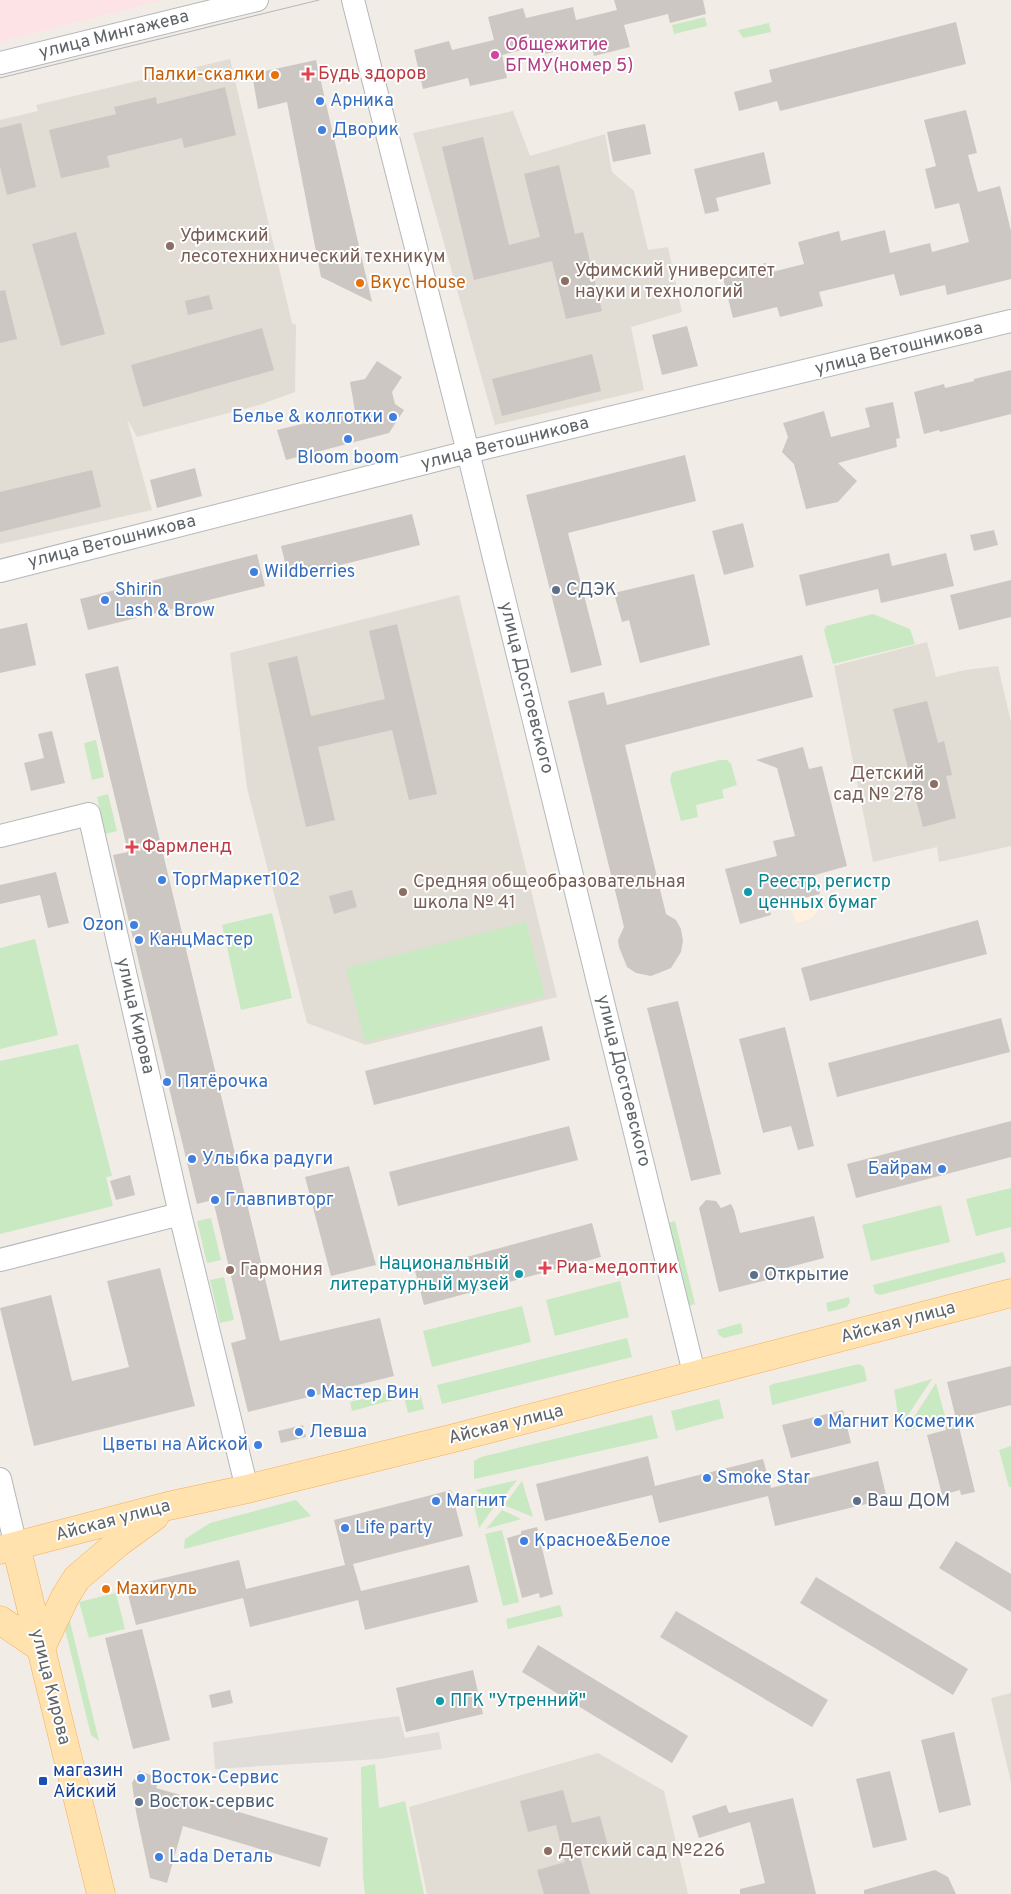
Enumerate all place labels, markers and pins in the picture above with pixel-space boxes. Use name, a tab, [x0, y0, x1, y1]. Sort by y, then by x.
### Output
place label: Общежитие БГМУ(номер 5)	[505, 34, 633, 78]
marker: Общежитие БГМУ(номер 5)	[489, 49, 501, 61]
place label: Будь здоров	[318, 63, 426, 86]
place label: Палки-скалки	[143, 64, 265, 87]
marker: Будь здоров	[302, 68, 314, 80]
marker: Палки-скалки	[269, 69, 281, 81]
place label: Арника	[330, 90, 394, 113]
marker: Арника	[314, 95, 326, 107]
place label: Дворик	[332, 119, 399, 142]
marker: Дворик	[316, 124, 328, 136]
place label: Уфимский лесотехнихнический техникум	[180, 225, 445, 269]
marker: Уфимский лесотехнихнический техникум	[164, 240, 176, 252]
place label: Уфимский университет науки и технологий	[575, 260, 775, 304]
place label: Вкус House	[370, 272, 466, 295]
marker: Уфимский университет науки и технологий	[559, 275, 571, 287]
marker: Вкус House	[354, 277, 366, 289]
place label: Белье & колготки	[232, 406, 383, 429]
marker: Белье & колготки	[387, 411, 399, 423]
marker: Bloom boom	[342, 433, 354, 445]
place label: Bloom boom	[297, 447, 399, 470]
place label: Wildberries	[264, 561, 355, 584]
marker: Wildberries	[248, 566, 260, 578]
place label: Shirin Lash & Brow	[115, 579, 215, 623]
place label: СДЭК	[566, 579, 617, 602]
marker: СДЭК	[550, 584, 562, 596]
marker: Shirin Lash & Brow	[99, 594, 111, 606]
place label: Детский сад № 278	[833, 763, 924, 807]
marker: Детский сад № 278	[928, 778, 940, 790]
place label: Фармленд	[142, 836, 232, 859]
marker: Фармленд	[126, 841, 138, 853]
place label: ТоргМаркет102	[172, 869, 300, 892]
place label: Средняя общеобразовательная школа № 41	[413, 871, 686, 915]
place label: Реестр, регистр ценных бумаг	[758, 871, 891, 915]
marker: ТоргМаркет102	[156, 874, 168, 886]
marker: Средняя общеобразовательная школа № 41	[397, 886, 409, 898]
marker: Реестр, регистр ценных бумаг	[742, 886, 754, 898]
place label: Ozon	[82, 914, 124, 937]
marker: Ozon	[128, 919, 140, 931]
place label: КанцМастер	[149, 929, 253, 952]
marker: КанцМастер	[133, 934, 145, 946]
place label: Пятёрочка	[177, 1071, 268, 1094]
marker: Пятёрочка	[161, 1076, 173, 1088]
place label: Улыбка радуги	[202, 1148, 333, 1171]
marker: Улыбка радуги	[186, 1153, 198, 1165]
place label: Байрам	[868, 1158, 932, 1181]
marker: Байрам	[936, 1163, 948, 1175]
place label: Главпивторг	[225, 1189, 334, 1212]
marker: Главпивторг	[209, 1194, 221, 1206]
place label: Национальный литературный музей	[329, 1253, 509, 1297]
place label: Риа-медоптик	[556, 1257, 678, 1280]
place label: Гармония	[240, 1259, 323, 1282]
marker: Риа-медоптик	[538, 1261, 552, 1275]
marker: Гармония	[224, 1264, 236, 1276]
place label: Открытие	[764, 1264, 849, 1287]
marker: Национальный литературный музей	[513, 1268, 525, 1280]
marker: Открытие	[748, 1269, 760, 1281]
place label: Мастер Вин	[321, 1382, 419, 1405]
marker: Мастер Вин	[305, 1387, 317, 1399]
place label: Магнит Косметик	[828, 1411, 975, 1434]
marker: Магнит Косметик	[812, 1416, 824, 1428]
place label: Левша	[309, 1421, 367, 1444]
marker: Левша	[293, 1426, 305, 1438]
place label: Цветы на Айской	[102, 1434, 248, 1457]
marker: Цветы на Айской	[252, 1439, 264, 1451]
place label: Smoke Star	[717, 1467, 810, 1490]
marker: Smoke Star	[701, 1472, 713, 1484]
place label: Магнит	[446, 1490, 507, 1513]
place label: Ваш ДОМ	[867, 1490, 950, 1513]
marker: Магнит	[430, 1495, 442, 1507]
marker: Ваш ДОМ	[851, 1495, 863, 1507]
place label: Life party	[355, 1517, 433, 1540]
marker: Life party	[339, 1522, 351, 1534]
place label: Красное&Белое	[534, 1530, 670, 1553]
marker: Красное&Белое	[518, 1535, 530, 1547]
place label: Махигуль	[116, 1578, 197, 1601]
marker: Махигуль	[100, 1583, 112, 1595]
place label: ПГК "Утренний"	[450, 1690, 586, 1713]
marker: ПГК "Утренний"	[434, 1695, 446, 1707]
place label: магазин Айский	[53, 1760, 123, 1804]
place label: Восток-Сервис	[151, 1767, 279, 1790]
marker: Восток-Сервис	[135, 1772, 147, 1784]
marker: магазин Айский	[37, 1775, 49, 1787]
place label: Восток-сервис	[149, 1791, 275, 1814]
marker: Восток-сервис	[133, 1796, 145, 1808]
place label: Детский сад №226	[558, 1840, 725, 1863]
marker: Детский сад №226	[542, 1845, 554, 1857]
place label: Lada Dеталь	[169, 1846, 273, 1869]
marker: Lada Dеталь	[153, 1851, 165, 1863]

